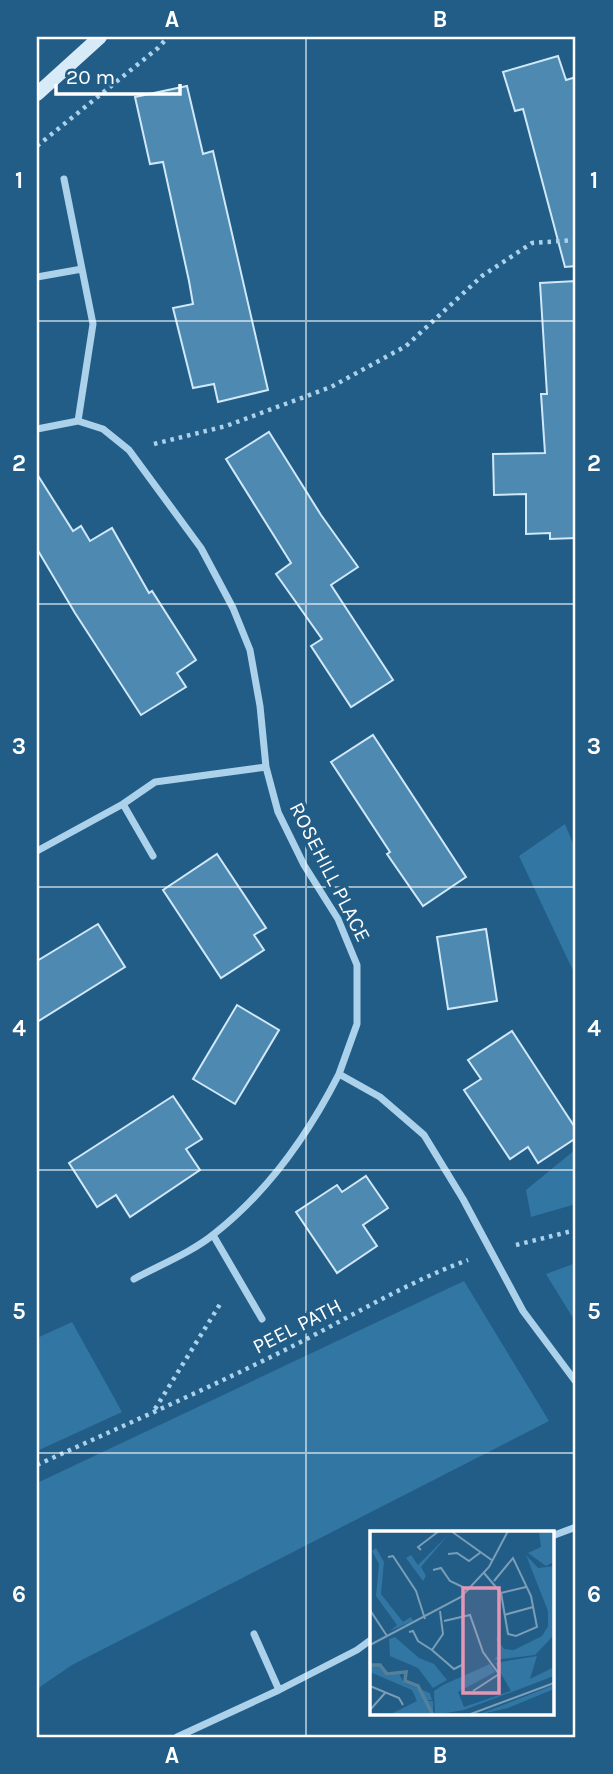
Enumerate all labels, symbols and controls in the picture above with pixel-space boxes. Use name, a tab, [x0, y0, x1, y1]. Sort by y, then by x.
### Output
text: A	[165, 6, 179, 33]
text: B	[433, 6, 447, 33]
scale bar	[56, 52, 180, 96]
text: 20 m	[66, 65, 115, 89]
text: 1	[15, 167, 23, 194]
text: 1	[590, 167, 598, 194]
text: 2	[12, 450, 26, 477]
text: 2	[587, 450, 601, 477]
text: 3	[12, 733, 26, 760]
text: 3	[587, 733, 601, 760]
street label: ROSEHILL PLACE	[284, 798, 376, 946]
text: 4	[12, 1015, 26, 1042]
text: 4	[587, 1015, 601, 1042]
street label: PEEL PATH	[249, 1293, 345, 1359]
text: 5	[12, 1298, 26, 1325]
text: 5	[587, 1298, 601, 1325]
inset map	[370, 1531, 554, 1714]
text: 6	[12, 1581, 26, 1608]
text: 6	[587, 1581, 601, 1608]
text: A	[165, 1742, 179, 1769]
text: B	[433, 1742, 447, 1769]

